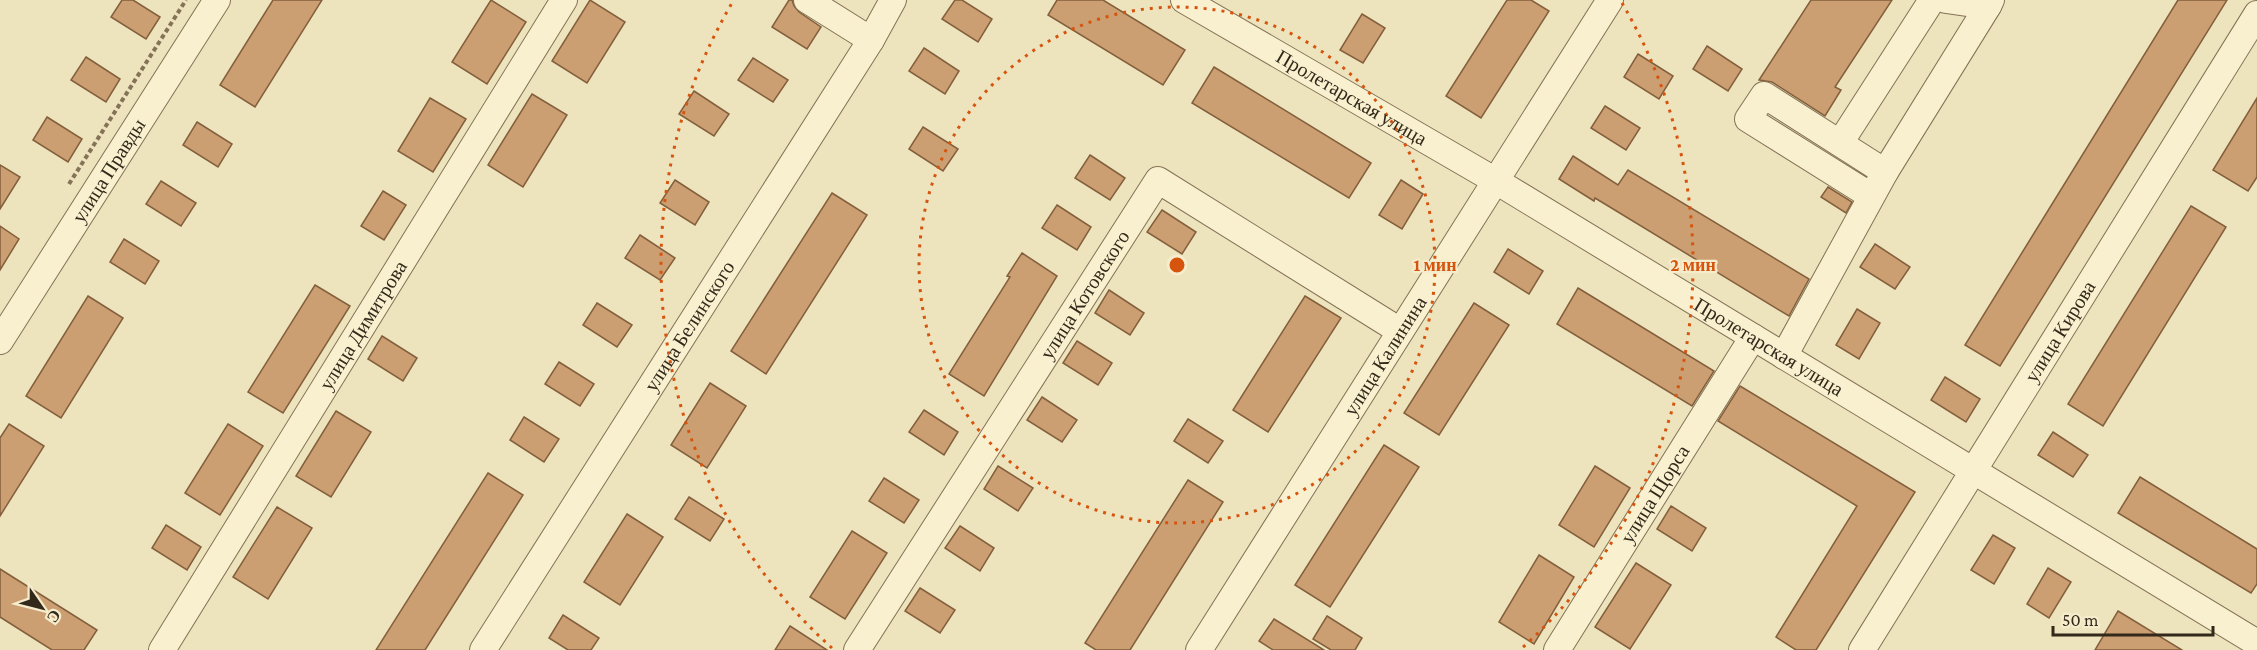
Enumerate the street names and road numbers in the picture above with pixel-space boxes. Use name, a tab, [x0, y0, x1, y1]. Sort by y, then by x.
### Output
street label: Пролетарская улица	[1273, 45, 1431, 150]
street label: улица Правды	[67, 114, 150, 227]
street label: улица Котовского	[1035, 226, 1134, 364]
street label: улица Димитрова	[315, 256, 411, 394]
street label: улица Белинского	[639, 257, 739, 396]
street label: улица Кирова	[2020, 277, 2100, 387]
street label: улица Калинина	[1339, 292, 1431, 420]
street label: Пролетарская улица	[1690, 293, 1848, 400]
street label: улица Щорса	[1616, 441, 1694, 548]

